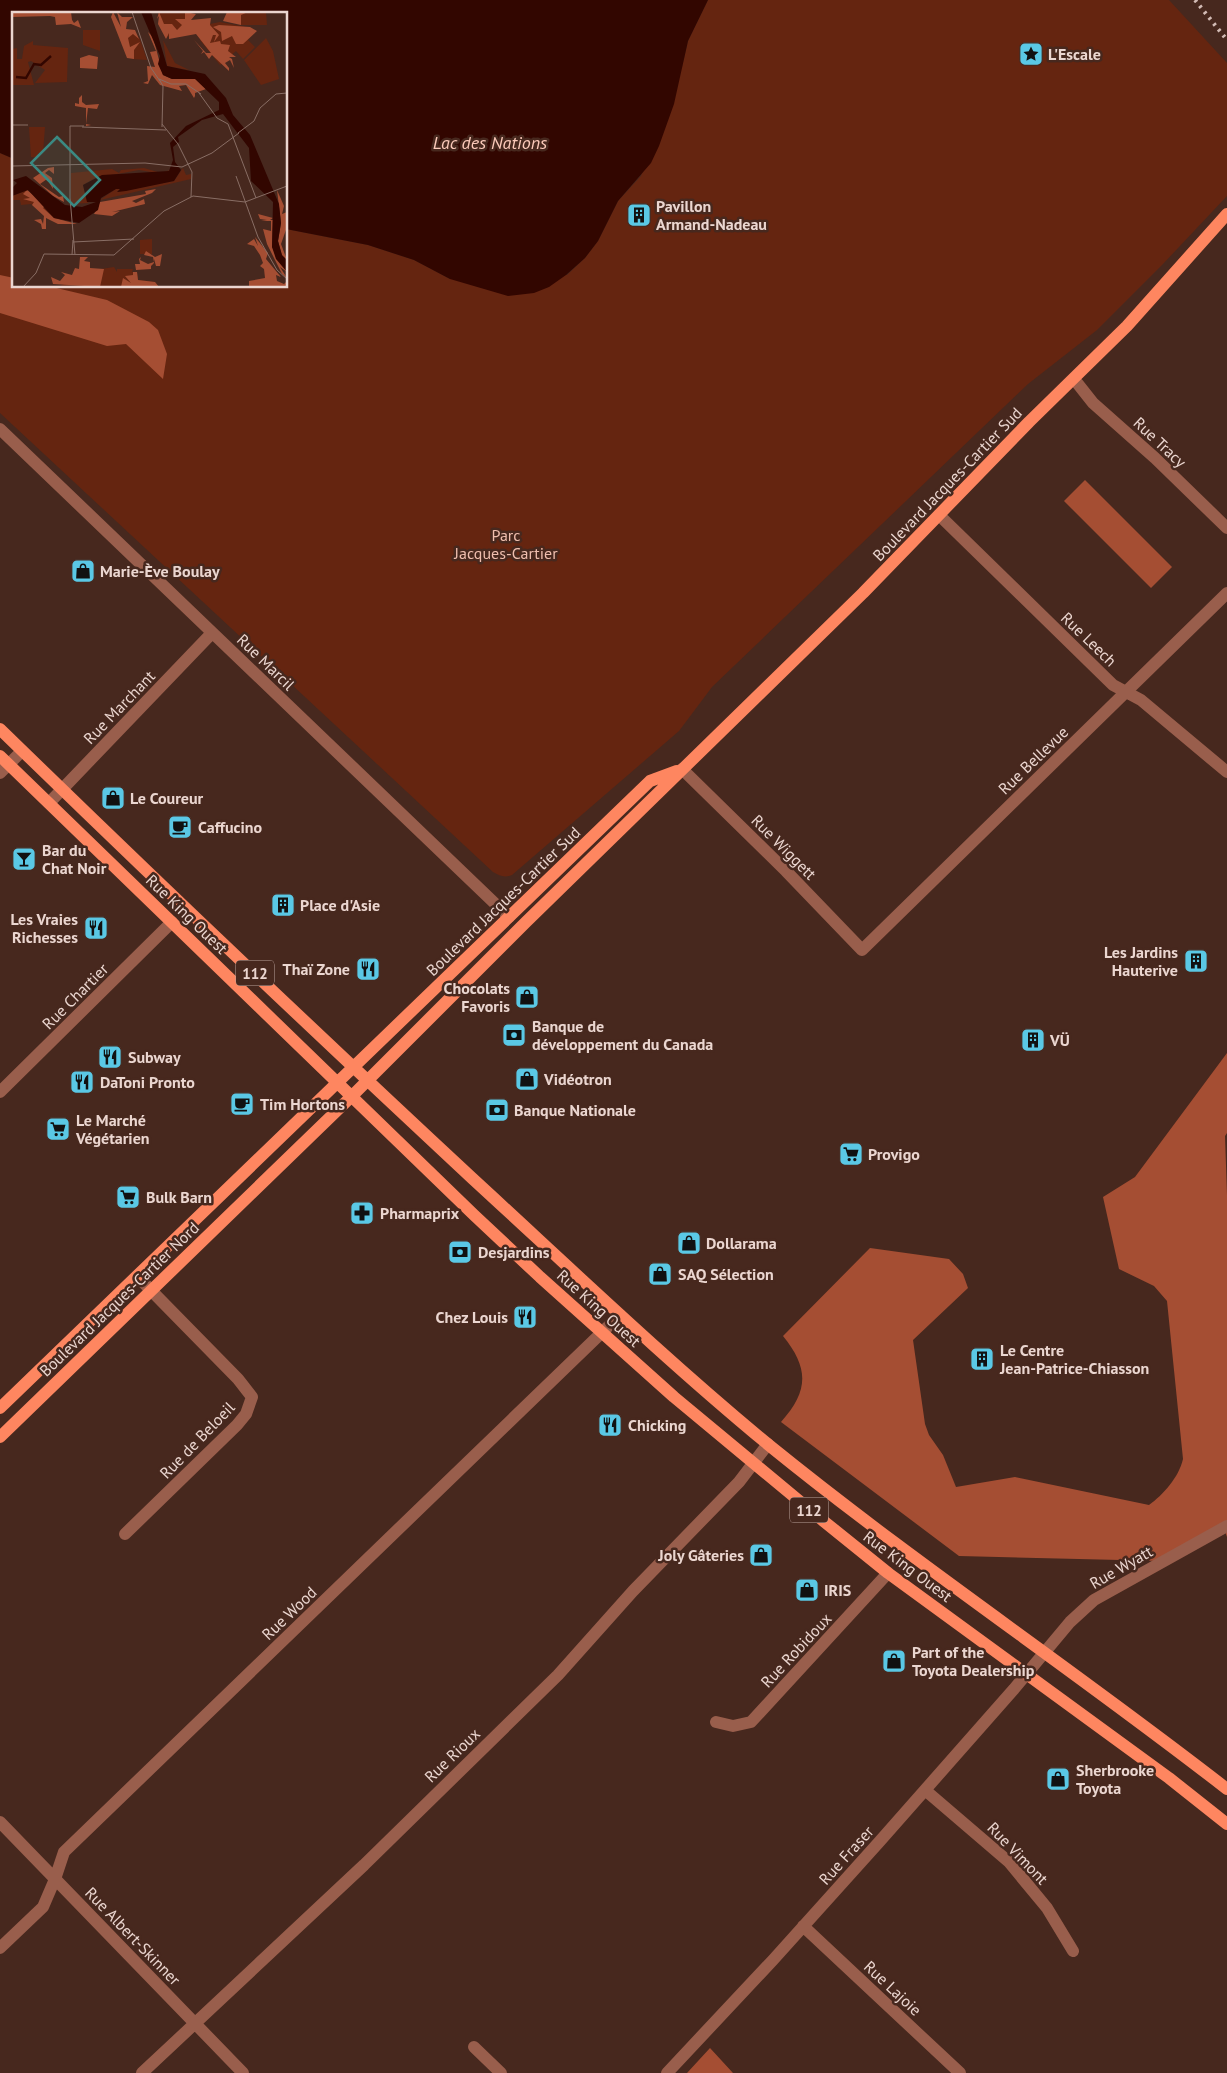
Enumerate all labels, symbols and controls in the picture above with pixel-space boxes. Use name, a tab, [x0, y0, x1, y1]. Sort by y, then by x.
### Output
inset map	[12, 12, 288, 288]
place icon: L'Escale	[1018, 41, 1044, 67]
place label: L'Escale	[1048, 44, 1101, 64]
water label: Lac des Nations	[433, 131, 548, 154]
place label: Pavillon Armand-Nadeau	[656, 196, 767, 234]
building icon: Pavillon Armand-Nadeau	[626, 202, 652, 228]
street label: Boulevard Jacques-Cartier Sud	[868, 403, 1026, 565]
street label: Rue Tracy	[1129, 413, 1191, 472]
park label: Parc Jacques-Cartier	[453, 525, 558, 563]
shop icon: Marie-Ève Boulay	[70, 558, 96, 584]
place label: Marie-Ève Boulay	[100, 561, 220, 581]
street label: Rue Leech	[1057, 608, 1121, 670]
street label: Rue Marcil	[233, 630, 299, 695]
street label: Rue Marchant	[79, 666, 159, 748]
street label: Rue Bellevue	[994, 722, 1072, 798]
shop icon: Le Coureur	[100, 785, 126, 811]
place label: Le Coureur	[130, 788, 204, 808]
street label: Rue Wiggett	[747, 810, 821, 884]
cafe icon: Caffucino	[167, 814, 193, 840]
place label: Caffucino	[198, 817, 263, 837]
street label: Boulevard Jacques-Cartier Sud	[422, 822, 584, 980]
place label: Bar du Chat Noir	[42, 840, 107, 878]
bar icon: Bar du Chat Noir	[11, 846, 37, 872]
street label: Rue King Ouest	[142, 870, 232, 958]
building icon: Place d'Asie	[270, 892, 296, 918]
place label: Place d'Asie	[300, 895, 380, 915]
place label: Les Vraies Richesses	[10, 909, 78, 947]
restaurant icon: Les Vraies Richesses	[83, 915, 109, 941]
place label: Les Jardins Hauterive	[1104, 942, 1178, 980]
building icon: Les Jardins Hauterive	[1183, 948, 1209, 974]
restaurant icon: Thaï Zone	[355, 956, 381, 982]
street label: Rue Chartier	[38, 958, 113, 1033]
place label: Thaï Zone	[283, 959, 350, 979]
road number: 112	[236, 960, 274, 986]
place label: Chocolats Favoris	[444, 978, 510, 1016]
shop icon: Chocolats Favoris	[514, 984, 540, 1010]
place label: Banque de développement du Canada	[532, 1016, 713, 1054]
bank icon: Banque de développement du Canada	[501, 1022, 527, 1048]
building icon: VÜ	[1020, 1027, 1046, 1053]
place label: VÜ	[1049, 1030, 1070, 1050]
restaurant icon: Subway	[97, 1044, 123, 1070]
place label: Subway	[128, 1047, 181, 1067]
shop icon: Vidéotron	[514, 1066, 540, 1092]
restaurant icon: DaToni Pronto	[69, 1069, 95, 1095]
place label: Vidéotron	[543, 1069, 612, 1089]
place label: DaToni Pronto	[100, 1072, 195, 1092]
cafe icon: Tim Hortons	[229, 1091, 255, 1117]
place label: Tim Hortons	[260, 1094, 345, 1114]
bank icon: Banque Nationale	[484, 1097, 510, 1123]
place label: Banque Nationale	[514, 1100, 636, 1120]
place label: Le Marché Végétarien	[75, 1110, 150, 1148]
supermarket icon: Le Marché Végétarien	[45, 1116, 71, 1142]
supermarket icon: Provigo	[838, 1141, 864, 1167]
place label: Provigo	[868, 1144, 920, 1164]
supermarket icon: Bulk Barn	[115, 1184, 141, 1210]
place label: Bulk Barn	[146, 1187, 212, 1207]
pharmacy icon: Pharmaprix	[349, 1200, 375, 1226]
place label: Pharmaprix	[380, 1203, 460, 1223]
street label: Boulevard Jacques-Cartier Nord	[35, 1218, 203, 1380]
shop icon: Dollarama	[676, 1230, 702, 1256]
place label: Dollarama	[706, 1233, 777, 1253]
bank icon: Desjardins	[447, 1239, 473, 1265]
place label: Desjardins	[478, 1242, 550, 1262]
shop icon: SAQ Sélection	[647, 1261, 673, 1287]
place label: SAQ Sélection	[678, 1264, 774, 1284]
street label: Rue King Ouest	[553, 1265, 645, 1351]
restaurant icon: Chez Louis	[512, 1304, 538, 1330]
place label: Chez Louis	[435, 1307, 508, 1327]
place label: Le Centre Jean-Patrice-Chiasson	[999, 1340, 1149, 1378]
building icon: Le Centre Jean-Patrice-Chiasson	[969, 1346, 995, 1372]
street label: Rue de Beloeil	[155, 1397, 239, 1483]
restaurant icon: Chicking	[597, 1412, 623, 1438]
place label: Chicking	[628, 1415, 686, 1435]
road number: 112	[790, 1498, 828, 1522]
street label: Rue King Ouest	[860, 1526, 957, 1606]
street label: Rue Wyatt	[1086, 1541, 1157, 1593]
shop icon: Joly Gâteries	[748, 1542, 774, 1568]
place label: Joly Gâteries	[657, 1545, 744, 1565]
shop icon: IRIS	[794, 1577, 820, 1603]
place label: IRIS	[824, 1580, 851, 1600]
street label: Rue Wood	[257, 1582, 321, 1644]
street label: Rue Robidoux	[756, 1609, 836, 1691]
place label: Part of the Toyota Dealership	[912, 1642, 1035, 1680]
shop icon: Part of the Toyota Dealership	[881, 1648, 907, 1674]
street label: Rue Rioux	[420, 1724, 484, 1786]
place label: Sherbrooke Toyota	[1076, 1760, 1154, 1798]
shop icon: Sherbrooke Toyota	[1045, 1766, 1071, 1792]
street label: Rue Vimont	[983, 1818, 1053, 1889]
street label: Rue Fraser	[814, 1821, 878, 1889]
street label: Rue Albert-Skinner	[81, 1883, 185, 1990]
street label: Rue Lajoie	[860, 1956, 926, 2020]

